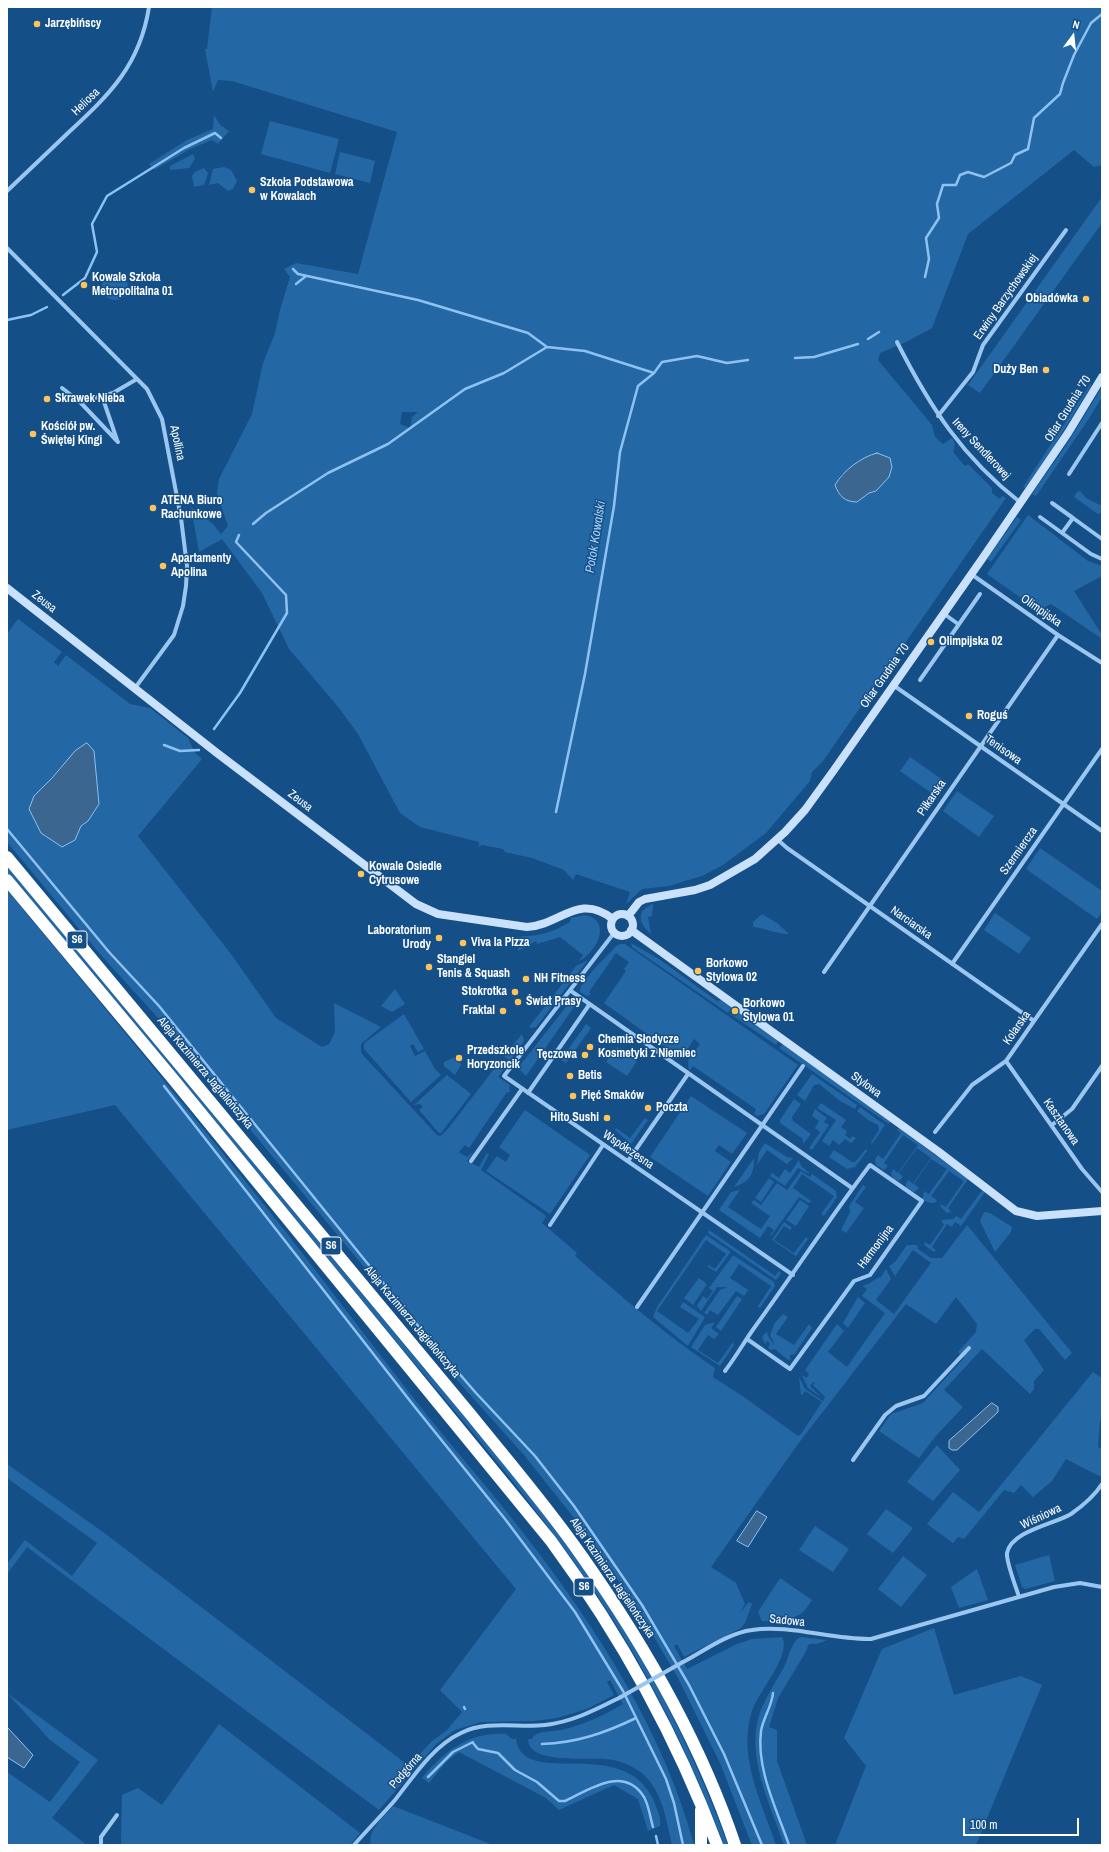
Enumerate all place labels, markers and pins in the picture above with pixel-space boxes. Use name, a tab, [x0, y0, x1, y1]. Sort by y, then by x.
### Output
place label: Jarzębińscy	[45, 17, 101, 31]
marker: Jarzębińscy	[32, 19, 42, 29]
place label: Szkoła Podstawowa w Kowalach	[260, 176, 354, 204]
marker: Szkoła Podstawowa w Kowalach	[247, 185, 257, 195]
place label: Kowale Szkoła Metropolitalna 01	[92, 271, 173, 299]
marker: Kowale Szkoła Metropolitalna 01	[79, 280, 89, 290]
place label: Obiadówka	[1026, 292, 1078, 306]
marker: Obiadówka	[1081, 294, 1091, 304]
place label: Duży Ben	[993, 363, 1038, 377]
marker: Duży Ben	[1041, 365, 1051, 375]
place label: Skrawek Nieba	[55, 392, 124, 406]
marker: Skrawek Nieba	[42, 394, 52, 404]
place label: Kościół pw. Świętej Kingi	[41, 420, 102, 448]
marker: Kościół pw. Świętej Kingi	[28, 429, 38, 439]
place label: ATENA Biuro Rachunkowe	[161, 494, 223, 522]
marker: ATENA Biuro Rachunkowe	[148, 503, 158, 513]
place label: Apartamenty Apolina	[171, 552, 231, 580]
marker: Apartamenty Apolina	[158, 561, 168, 571]
place label: Olimpijska 02	[939, 635, 1002, 649]
marker: Olimpijska 02	[926, 637, 936, 647]
place label: Roguś	[977, 709, 1008, 723]
marker: Roguś	[964, 711, 974, 721]
place label: Kowale Osiedle Cytrusowe	[369, 860, 442, 888]
marker: Kowale Osiedle Cytrusowe	[356, 869, 366, 879]
place label: Laboratorium Urody	[368, 924, 431, 952]
marker: Laboratorium Urody	[434, 933, 444, 943]
place label: Viva la Pizza	[471, 936, 529, 950]
marker: Viva la Pizza	[458, 938, 468, 948]
place label: Stangiel Tenis & Squash	[437, 953, 510, 981]
place label: Borkowo Stylowa 02	[706, 957, 757, 985]
marker: Stangiel Tenis & Squash	[424, 962, 434, 972]
marker: Borkowo Stylowa 02	[693, 966, 703, 976]
place label: NH Fitness	[534, 972, 585, 986]
marker: NH Fitness	[521, 974, 531, 984]
place label: Stokrotka	[462, 985, 507, 999]
marker: Stokrotka	[510, 987, 520, 997]
place label: Świat Prasy	[526, 995, 581, 1009]
marker: Świat Prasy	[513, 997, 523, 1007]
place label: Borkowo Stylowa 01	[743, 997, 794, 1025]
place label: Fraktal	[463, 1004, 495, 1018]
marker: Fraktal	[498, 1006, 508, 1016]
marker: Borkowo Stylowa 01	[730, 1006, 740, 1016]
place label: Chemia Słodycze Kosmetyki z Niemiec	[598, 1033, 696, 1061]
marker: Chemia Słodycze Kosmetyki z Niemiec	[585, 1042, 595, 1052]
place label: Przedszkole Horyzoncik	[467, 1044, 524, 1072]
place label: Tęczowa	[537, 1048, 577, 1062]
marker: Tęczowa	[580, 1050, 590, 1060]
marker: Przedszkole Horyzoncik	[454, 1053, 464, 1063]
place label: Betis	[578, 1069, 602, 1083]
marker: Betis	[565, 1071, 575, 1081]
place label: Pięć Smaków	[581, 1089, 644, 1103]
marker: Pięć Smaków	[568, 1091, 578, 1101]
place label: Poczta	[656, 1101, 688, 1115]
marker: Poczta	[643, 1103, 653, 1113]
place label: Hito Sushi	[550, 1111, 599, 1125]
marker: Hito Sushi	[602, 1113, 612, 1123]

